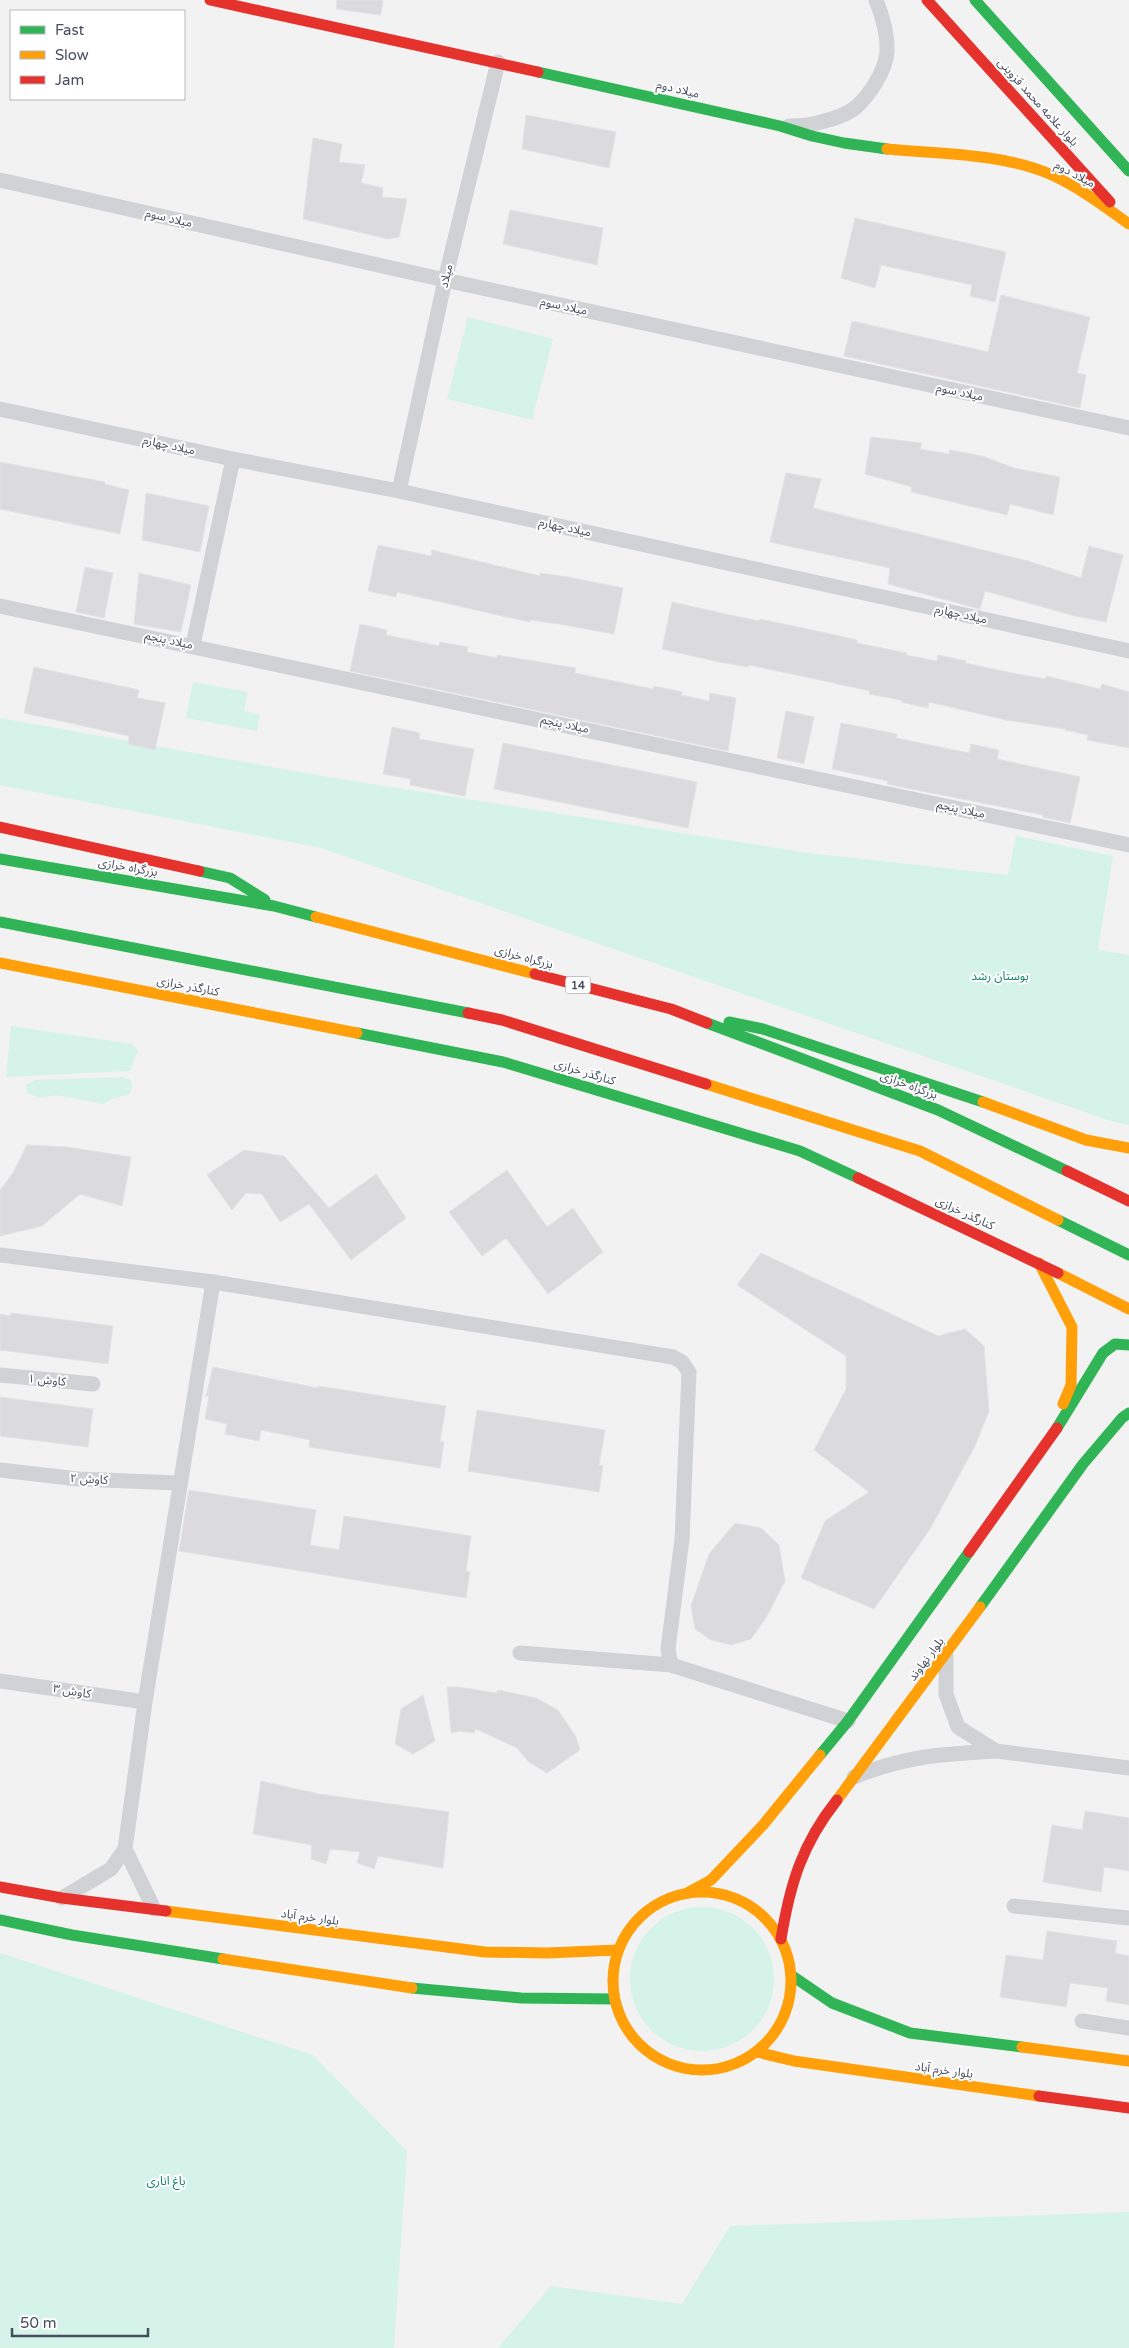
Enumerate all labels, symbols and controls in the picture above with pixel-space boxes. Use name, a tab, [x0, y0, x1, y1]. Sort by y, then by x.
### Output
legend	[10, 10, 185, 100]
text: Fast	[55, 21, 85, 39]
text: Slow	[55, 46, 89, 64]
street label: بلوار علامه محمد قزوینی	[995, 55, 1081, 149]
text: Jam	[55, 71, 84, 89]
street label: میلاد دوم	[655, 77, 701, 103]
street label: میلاد دوم	[1051, 158, 1098, 192]
street label: میلاد سوم	[144, 206, 194, 232]
street label: میلاد	[437, 263, 456, 289]
street label: میلاد سوم	[539, 294, 589, 320]
street label: میلاد سوم	[935, 380, 985, 406]
street label: میلاد چهارم	[141, 433, 196, 459]
street label: میلاد چهارم	[537, 515, 592, 541]
street label: میلاد چهارم	[933, 602, 988, 628]
street label: میلاد پنجم	[143, 628, 194, 654]
street label: میلاد پنجم	[539, 712, 590, 738]
street label: میلاد پنجم	[935, 797, 986, 823]
street label: بزرگراه خرازی	[97, 855, 159, 879]
street label: بزرگراه خرازی	[493, 942, 555, 972]
park label: بوستان رشد	[971, 969, 1029, 983]
street label: کنارگذر خرازی	[156, 973, 221, 999]
road number: 14	[566, 976, 590, 994]
street label: کنارگذر خرازی	[553, 1056, 618, 1088]
street label: بزرگراه خرازی	[878, 1068, 940, 1102]
street label: کنارگذر خرازی	[933, 1193, 998, 1233]
street label: کاوش ۱	[27, 1371, 68, 1389]
street label: کاوش ۲	[70, 1471, 110, 1487]
street label: بلوار نهاوند	[905, 1635, 947, 1683]
street label: کاوش ۳	[52, 1681, 93, 1701]
street label: بلوار خرم آباد	[280, 1906, 340, 1930]
street label: بلوار خرم آباد	[914, 2059, 974, 2083]
park label: باغ اناری	[146, 2174, 186, 2190]
scale bar	[12, 2306, 149, 2338]
text: 50 m	[20, 2314, 57, 2332]

